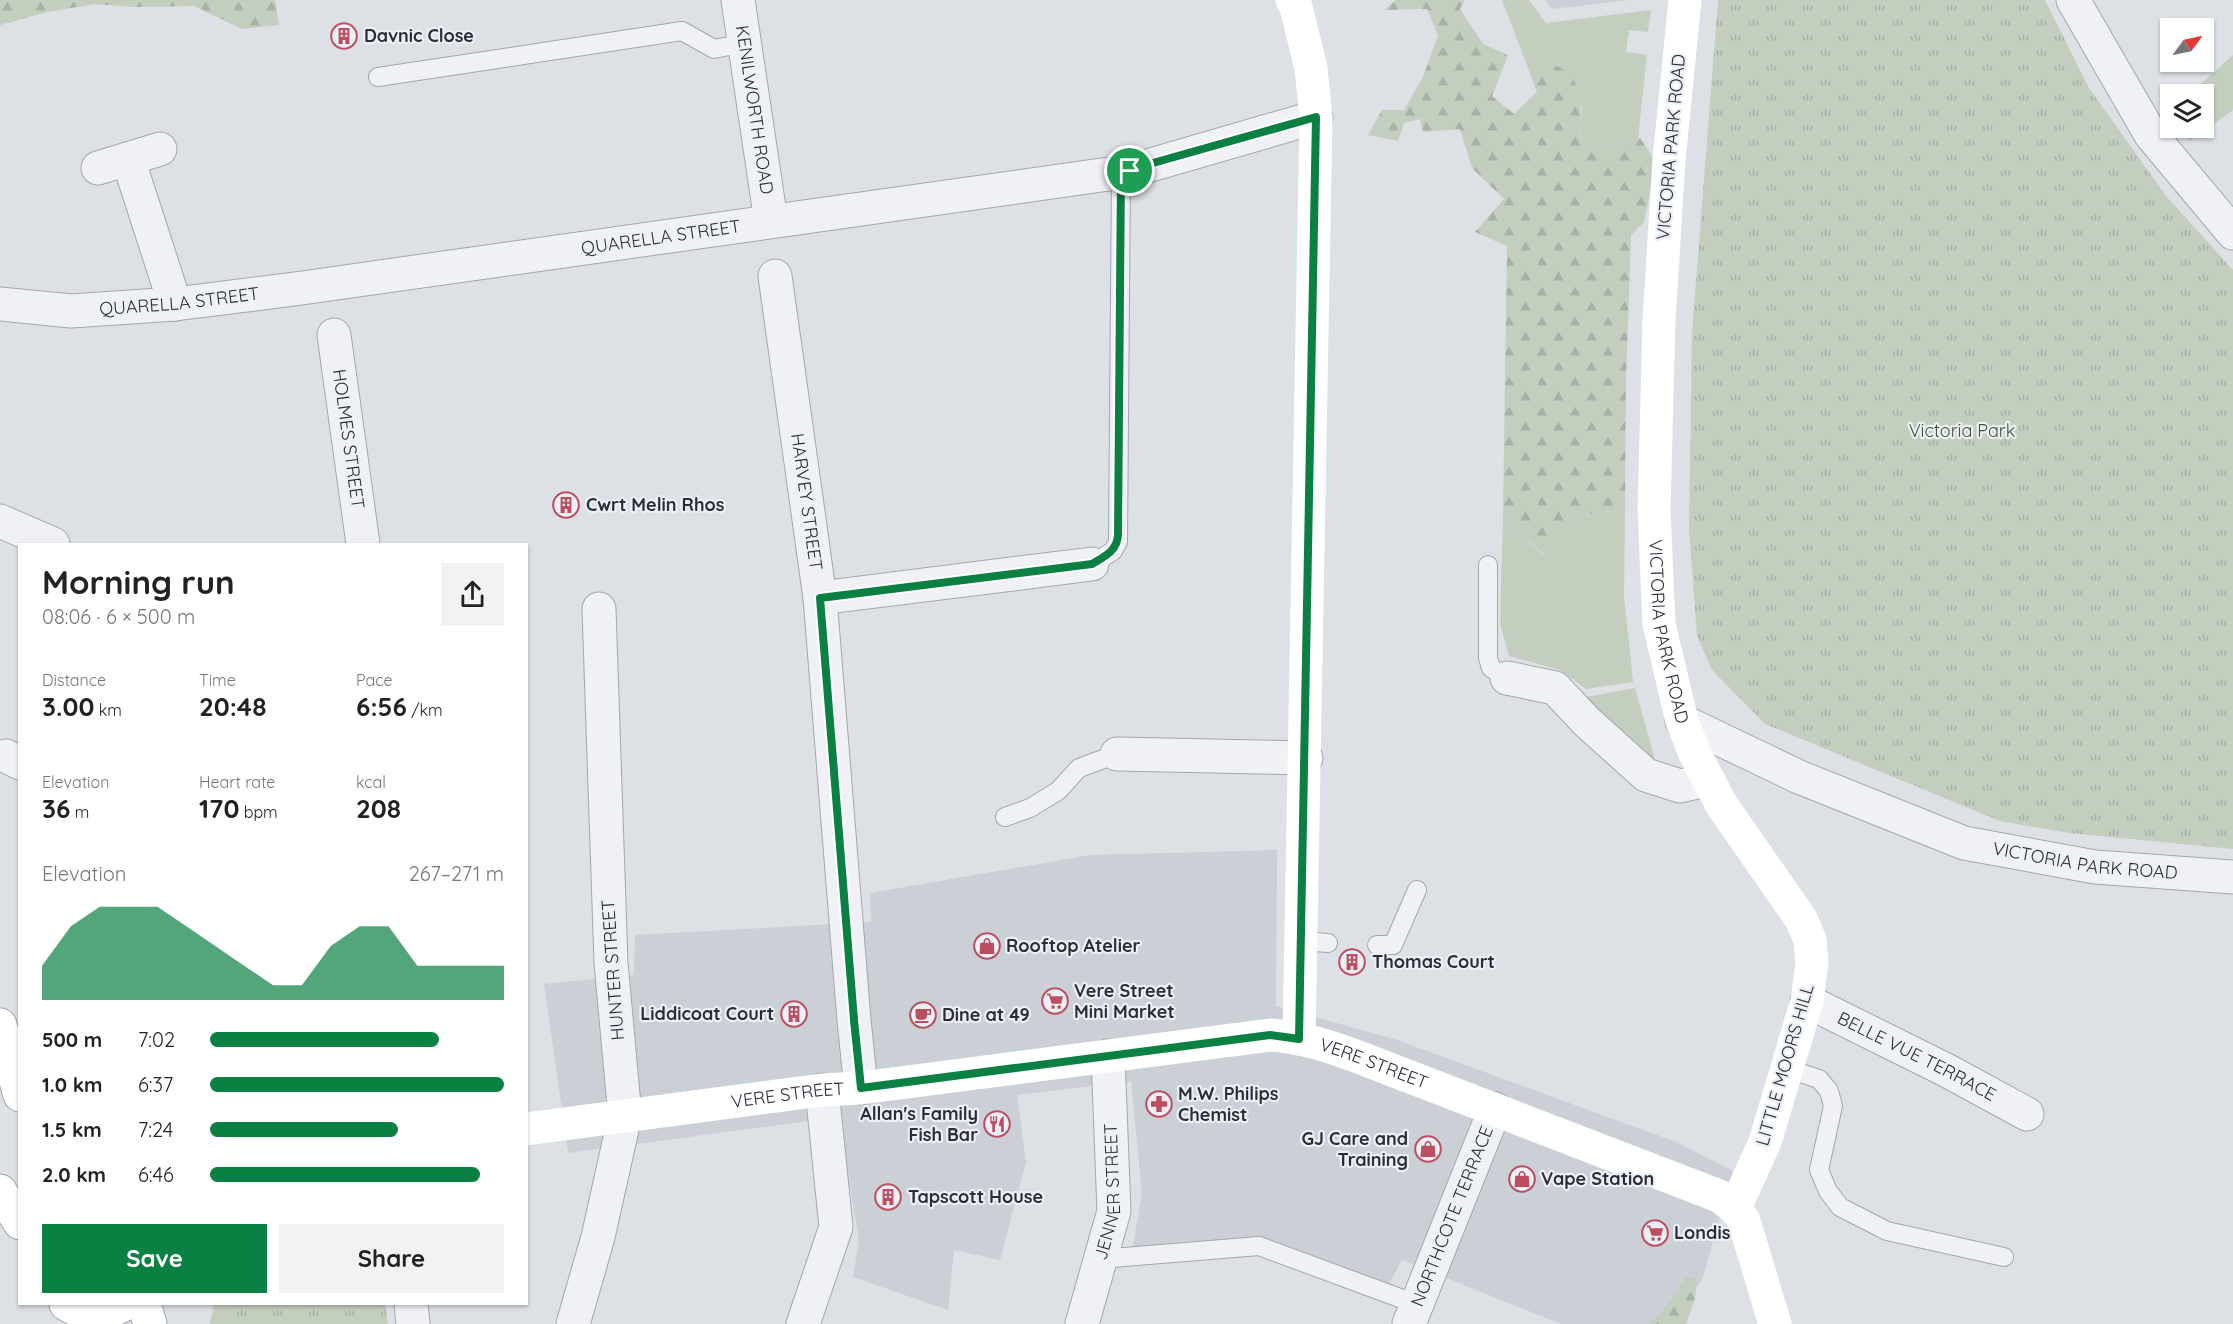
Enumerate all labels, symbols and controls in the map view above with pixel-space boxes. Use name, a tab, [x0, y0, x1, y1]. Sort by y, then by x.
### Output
north arrow	[2160, 18, 2214, 72]
map controls	[2160, 18, 2214, 138]
building icon: Davnic Close	[329, 21, 359, 51]
street label: KENILWORTH ROAD	[731, 23, 779, 196]
place label: Davnic Close	[364, 24, 474, 47]
street label: VICTORIA PARK ROAD	[1651, 53, 1690, 241]
button: layers	[2160, 84, 2214, 138]
pin	[1104, 145, 1155, 196]
icon: arrive	[1113, 154, 1146, 187]
street label: QUARELLA STREET	[580, 214, 742, 259]
street label: QUARELLA STREET	[98, 281, 261, 320]
street label: HOLMES STREET	[328, 368, 370, 510]
park label: Victoria Park	[1909, 419, 2015, 442]
street label: HARVEY STREET	[786, 432, 828, 572]
building icon: Cwrt Melin Rhos	[551, 490, 581, 520]
place label: Cwrt Melin Rhos	[586, 493, 725, 516]
street label: VICTORIA PARK ROAD	[1644, 539, 1694, 726]
text: Morning run	[42, 561, 235, 602]
button: share	[441, 563, 504, 626]
text: 08:06 · 6 × 500 m	[42, 604, 195, 629]
text: Distance	[42, 670, 106, 690]
text: Time	[199, 670, 236, 690]
text: Pace	[356, 670, 392, 690]
text: 3.00	[42, 690, 94, 723]
text: 20:48	[199, 690, 266, 723]
text: 6:56	[356, 690, 407, 723]
text: km	[94, 700, 122, 720]
text: /km	[407, 700, 443, 720]
text: Elevation	[42, 772, 109, 792]
text: Heart rate	[199, 772, 275, 792]
text: kcal	[356, 772, 386, 792]
text: 36	[42, 792, 70, 825]
text: 170	[199, 792, 239, 825]
text: 208	[356, 792, 401, 825]
text: m	[70, 802, 89, 822]
text: bpm	[239, 802, 278, 822]
street label: VICTORIA PARK ROAD	[1991, 836, 2178, 884]
text: Elevation	[42, 861, 126, 886]
text: 267–271 m	[409, 861, 504, 886]
street label: HUNTER STREET	[596, 899, 629, 1041]
shop icon: Rooftop Atelier	[972, 931, 1002, 961]
place label: Rooftop Atelier	[1006, 934, 1141, 957]
building icon: Thomas Court	[1337, 947, 1367, 977]
place label: Thomas Court	[1372, 950, 1495, 973]
place label: Vere Street Mini Market	[1074, 979, 1175, 1023]
street label: LITTLE MOORS HILL	[1750, 981, 1819, 1148]
supermarket icon: Vere Street Mini Market	[1040, 986, 1070, 1016]
building icon: Liddicoat Court	[779, 999, 809, 1029]
cafe icon: Dine at 49	[908, 1000, 938, 1030]
place label: Liddicoat Court	[640, 1002, 774, 1025]
place label: Dine at 49	[942, 1003, 1030, 1026]
street label: BELLE VUE TERRACE	[1834, 1006, 2000, 1106]
text: 500 m	[42, 1027, 102, 1052]
text: 7:02	[138, 1027, 175, 1052]
street label: VERE STREET	[1317, 1033, 1431, 1094]
text: 1.0 km	[42, 1072, 102, 1097]
text: 6:37	[138, 1072, 173, 1097]
street label: VERE STREET	[730, 1077, 845, 1113]
place label: M.W. Philips Chemist	[1178, 1082, 1279, 1126]
pharmacy icon: M.W. Philips Chemist	[1144, 1089, 1174, 1119]
place label: Allan's Family Fish Bar	[860, 1102, 978, 1146]
restaurant icon: Allan's Family Fish Bar	[982, 1109, 1012, 1139]
text: 1.5 km	[42, 1117, 102, 1142]
text: 7:24	[138, 1117, 173, 1142]
street label: NORTHCOTE TERRACE	[1405, 1122, 1498, 1310]
street label: JENNER STREET	[1089, 1123, 1125, 1263]
place label: GJ Care and Training	[1301, 1127, 1408, 1171]
shop icon: GJ Care and Training	[1413, 1134, 1443, 1164]
text: 2.0 km	[42, 1162, 106, 1187]
text: 6:46	[138, 1162, 174, 1187]
shop icon: Vape Station	[1507, 1164, 1537, 1194]
place label: Vape Station	[1541, 1167, 1654, 1190]
building icon: Tapscott House	[873, 1182, 903, 1212]
place label: Tapscott House	[908, 1185, 1043, 1208]
supermarket icon: Londis	[1640, 1218, 1670, 1248]
place label: Londis	[1674, 1221, 1731, 1244]
button: Save	[42, 1224, 267, 1293]
button: Share	[279, 1224, 504, 1293]

